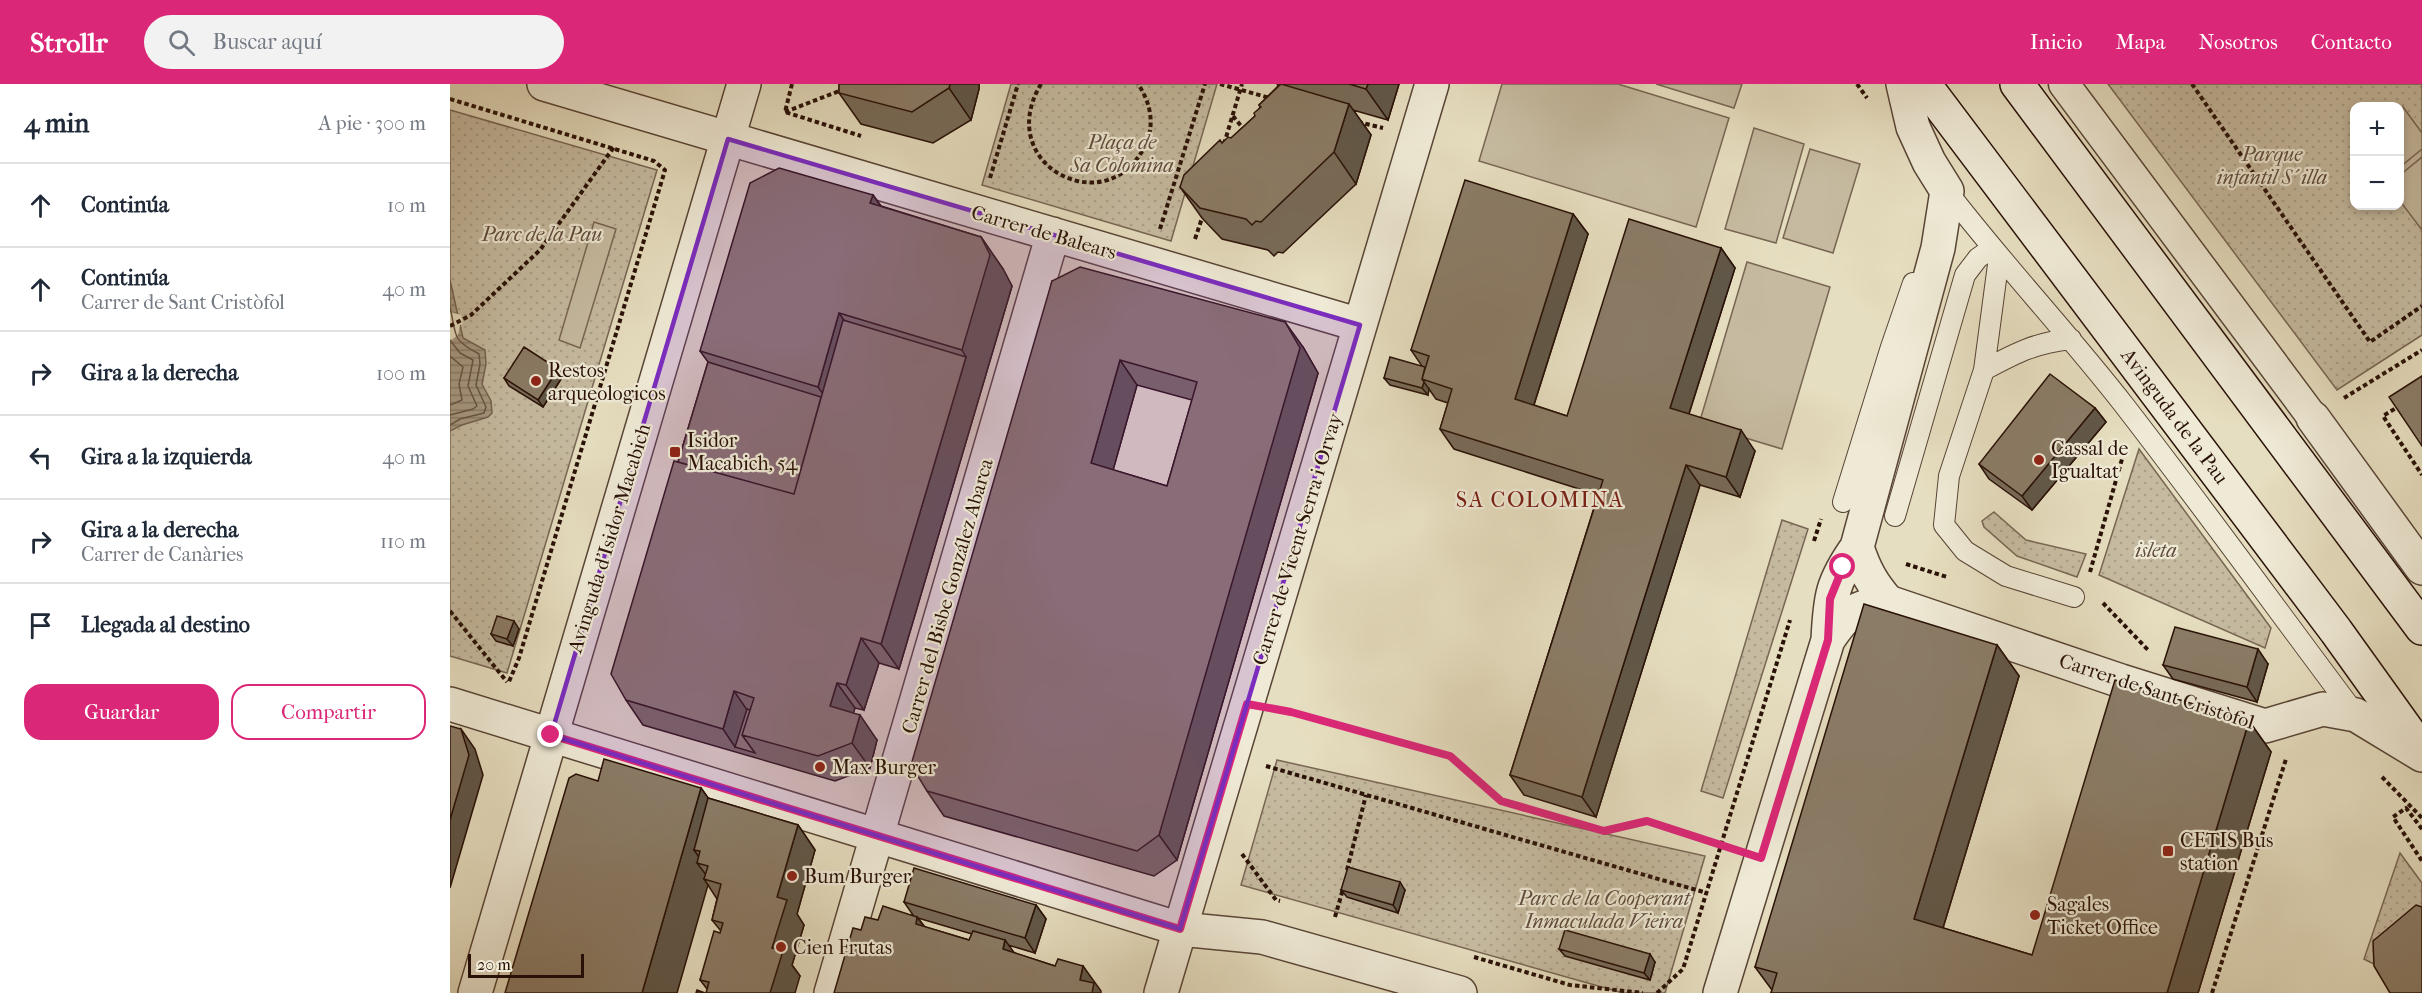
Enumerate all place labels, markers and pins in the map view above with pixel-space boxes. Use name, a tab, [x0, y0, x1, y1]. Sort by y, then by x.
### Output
place label: Restos arqueologicos	[548, 359, 666, 405]
marker: Restos arqueologicos	[529, 374, 543, 388]
place label: Isidor Macabich, 54	[687, 429, 799, 475]
place label: Cassal de Igualtat	[2051, 437, 2128, 483]
marker: Isidor Macabich, 54	[668, 445, 682, 459]
marker: Cassal de Igualtat	[2032, 453, 2046, 467]
place label: Max Burger	[832, 756, 937, 779]
marker: Max Burger	[813, 760, 827, 774]
place label: CETIS Bus station	[2180, 829, 2273, 875]
marker: CETIS Bus station	[2161, 844, 2175, 858]
place label: Bum Burger	[804, 865, 912, 888]
marker: Bum Burger	[785, 869, 799, 883]
place label: Sagales Ticket Office	[2047, 893, 2158, 939]
marker: Sagales Ticket Office	[2028, 908, 2042, 922]
place label: Cien Frutas	[793, 936, 892, 959]
marker: Cien Frutas	[774, 940, 788, 954]

